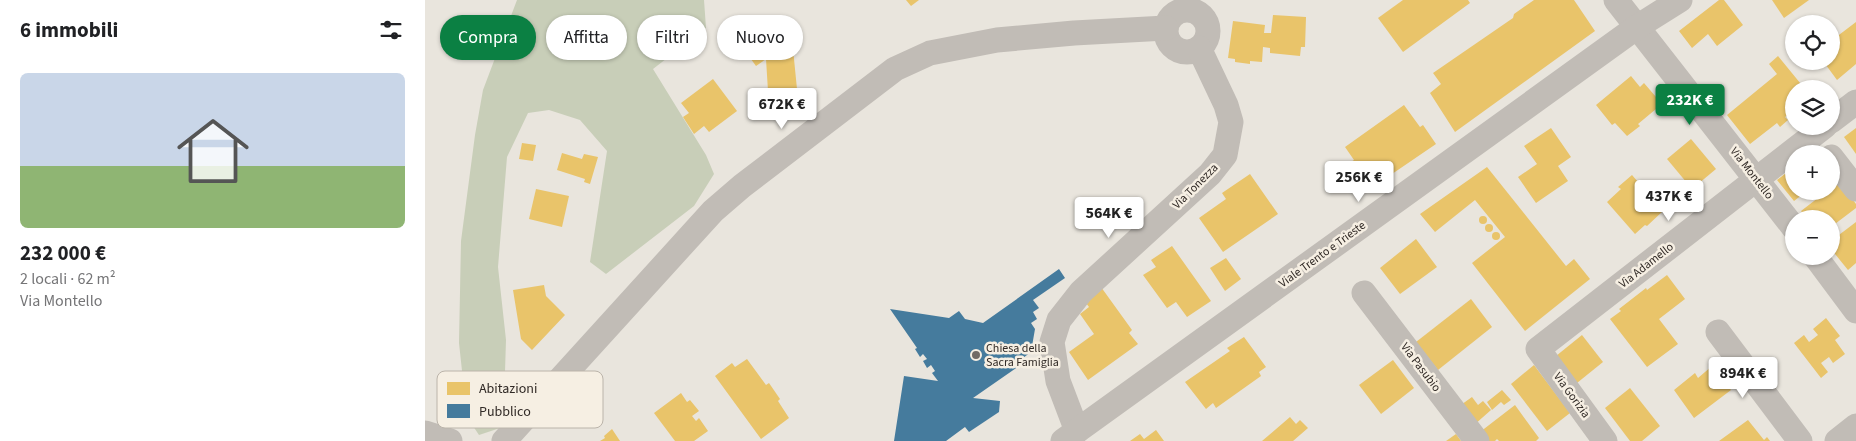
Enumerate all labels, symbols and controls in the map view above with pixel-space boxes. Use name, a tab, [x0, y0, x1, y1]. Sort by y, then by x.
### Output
text: 6 immobili	[20, 15, 118, 45]
chip: Compra	[440, 15, 536, 60]
chip: Affitta	[546, 15, 627, 60]
chip: Filtri	[637, 15, 707, 60]
chip: Nuovo	[717, 15, 803, 60]
map controls	[1785, 15, 1840, 265]
button: locate	[1785, 15, 1840, 70]
icon: filters	[377, 16, 405, 44]
button: layers	[1785, 80, 1840, 135]
pin: 232K €	[1649, 84, 1731, 126]
pin: 672K €	[741, 88, 823, 130]
text: 232K €	[1667, 89, 1713, 111]
text: 672K €	[759, 93, 805, 115]
icon: home	[168, 106, 258, 196]
street label: Via Montello	[1726, 144, 1777, 203]
button: +	[1785, 145, 1840, 200]
street label: Via Tonezza	[1169, 160, 1222, 213]
pin: 256K €	[1318, 160, 1400, 203]
text: 256K €	[1336, 166, 1382, 188]
pin: 437K €	[1628, 180, 1710, 222]
text: 437K €	[1646, 185, 1692, 207]
pin: 564K €	[1068, 196, 1150, 239]
text: 564K €	[1086, 202, 1132, 224]
button: −	[1785, 210, 1840, 265]
street label: Viale Trento e Trieste	[1275, 217, 1369, 292]
text: 232 000 €	[20, 238, 106, 268]
street label: Via Adamello	[1615, 239, 1677, 292]
text: 2 locali · 62 m²	[20, 268, 116, 290]
text: Via Montello	[20, 290, 102, 312]
street label: Via Pasubio	[1396, 339, 1445, 395]
place label: Chiesa della Sacra Famiglia	[986, 340, 1059, 371]
marker: Chiesa della Sacra Famiglia	[970, 349, 982, 361]
pin: 894K €	[1702, 356, 1784, 399]
text: 894K €	[1720, 362, 1766, 384]
street label: Via Gorizia	[1549, 369, 1594, 422]
legend	[437, 371, 603, 428]
text: Abitazioni	[479, 379, 537, 399]
text: Pubblico	[479, 402, 531, 422]

